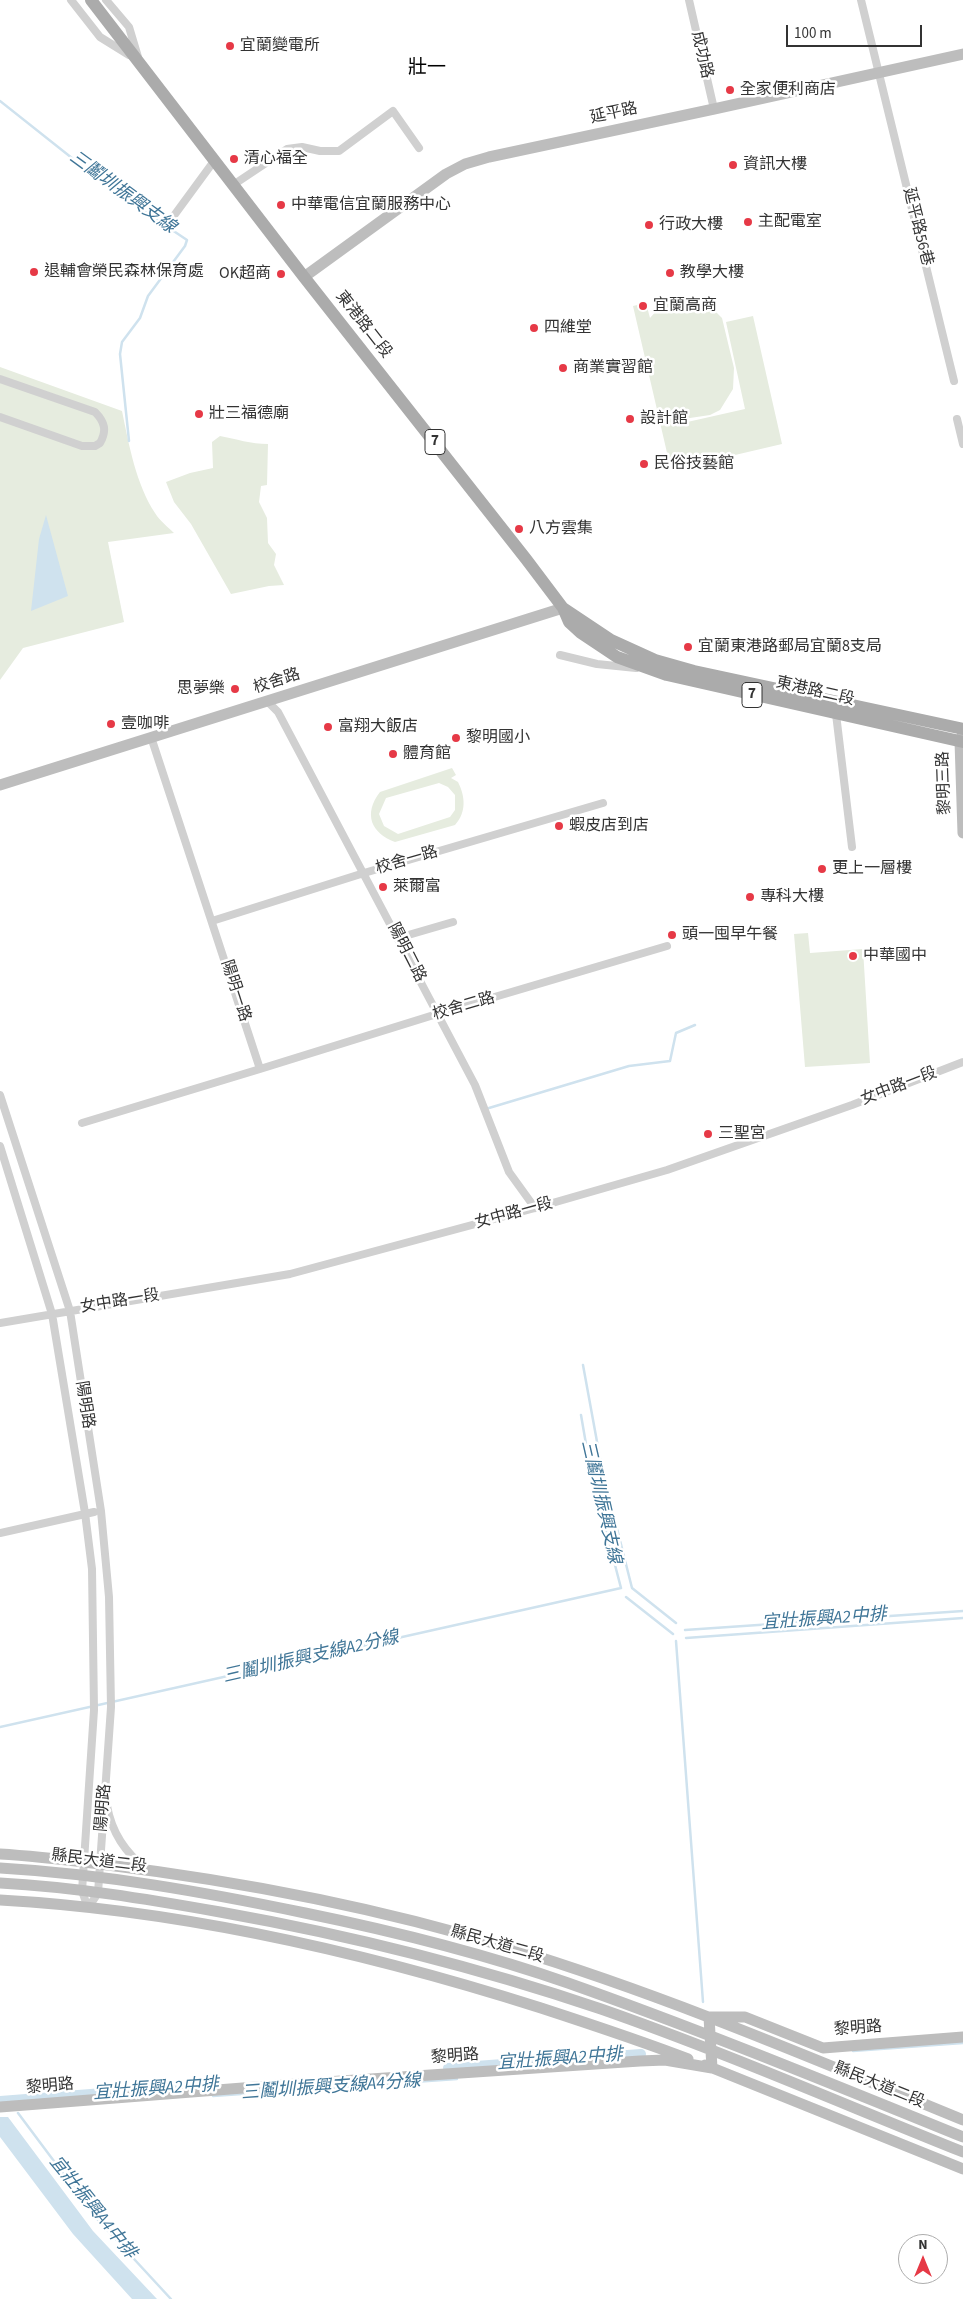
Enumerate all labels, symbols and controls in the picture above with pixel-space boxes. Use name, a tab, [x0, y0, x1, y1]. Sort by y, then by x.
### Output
scale bar	[788, 15, 924, 47]
text: 100 m	[794, 23, 832, 44]
street label: 成功路	[686, 29, 716, 81]
place label: 宜蘭變電所	[240, 36, 320, 56]
marker: 宜蘭變電所	[224, 40, 236, 52]
district label: 壯一	[408, 58, 446, 80]
place label: 全家便利商店	[740, 80, 836, 100]
marker: 全家便利商店	[724, 84, 736, 96]
street label: 延平路	[589, 100, 639, 128]
water label: 三鬮圳振興支線	[65, 147, 179, 239]
place label: 清心福全	[244, 149, 308, 169]
marker: 清心福全	[228, 153, 240, 165]
place label: 資訊大樓	[743, 155, 807, 175]
marker: 資訊大樓	[727, 159, 739, 171]
street label: 延平路56巷	[898, 186, 936, 268]
place label: 中華電信宜蘭服務中心	[291, 195, 451, 215]
marker: 中華電信宜蘭服務中心	[275, 199, 287, 211]
place label: 主配電室	[758, 212, 822, 232]
place label: 行政大樓	[659, 215, 723, 235]
marker: 主配電室	[742, 216, 754, 228]
marker: 行政大樓	[643, 219, 655, 231]
place label: 退輔會榮民森林保育處	[44, 262, 204, 282]
place label: 教學大樓	[680, 263, 744, 283]
place label: OK超商	[219, 264, 271, 284]
marker: 退輔會榮民森林保育處	[28, 266, 40, 278]
marker: 教學大樓	[664, 267, 676, 279]
marker: OK超商	[275, 268, 287, 280]
street label: 東港路二段	[331, 288, 395, 362]
place label: 宜蘭高商	[653, 296, 717, 316]
marker: 宜蘭高商	[637, 300, 649, 312]
place label: 四維堂	[544, 318, 592, 338]
marker: 四維堂	[528, 322, 540, 334]
place label: 商業實習館	[573, 358, 653, 378]
marker: 商業實習館	[557, 362, 569, 374]
place label: 壯三福德廟	[209, 404, 289, 424]
marker: 壯三福德廟	[193, 408, 205, 420]
place label: 設計館	[640, 409, 688, 429]
marker: 設計館	[624, 413, 636, 425]
road number: 7	[425, 430, 445, 454]
place label: 民俗技藝館	[654, 454, 734, 474]
marker: 民俗技藝館	[638, 458, 650, 470]
place label: 八方雲集	[529, 519, 593, 539]
marker: 八方雲集	[513, 523, 525, 535]
place label: 宜蘭東港路郵局宜蘭8支局	[698, 637, 882, 657]
marker: 宜蘭東港路郵局宜蘭8支局	[682, 641, 694, 653]
street label: 校舍路	[251, 665, 303, 699]
street label: 東港路二段	[774, 674, 856, 710]
place label: 思夢樂	[177, 679, 225, 699]
road number: 7	[742, 682, 762, 708]
marker: 思夢樂	[229, 683, 241, 695]
place label: 壹咖啡	[121, 714, 169, 734]
place label: 富翔大飯店	[338, 717, 418, 737]
marker: 壹咖啡	[105, 718, 117, 730]
marker: 富翔大飯店	[322, 721, 334, 733]
place label: 黎明國小	[466, 728, 530, 748]
marker: 黎明國小	[450, 732, 462, 744]
place label: 體育館	[403, 744, 451, 764]
marker: 體育館	[387, 748, 399, 760]
street label: 黎明三路	[934, 751, 956, 815]
place label: 蝦皮店到店	[569, 816, 649, 836]
marker: 蝦皮店到店	[553, 820, 565, 832]
street label: 校舍一路	[374, 843, 440, 879]
place label: 更上一層樓	[832, 859, 912, 879]
marker: 更上一層樓	[816, 863, 828, 875]
place label: 萊爾富	[393, 877, 441, 897]
marker: 萊爾富	[377, 881, 389, 893]
place label: 專科大樓	[760, 887, 824, 907]
marker: 專科大樓	[744, 891, 756, 903]
street label: 陽明二路	[383, 920, 429, 986]
place label: 頭一囤早午餐	[682, 925, 778, 945]
marker: 頭一囤早午餐	[666, 929, 678, 941]
place label: 中華國中	[863, 946, 927, 966]
marker: 中華國中	[847, 950, 859, 962]
street label: 陽明一路	[216, 958, 254, 1024]
street label: 校舍二路	[431, 989, 497, 1025]
street label: 女中路一段	[858, 1064, 940, 1110]
place label: 三聖宮	[718, 1124, 766, 1144]
marker: 三聖宮	[702, 1128, 714, 1140]
street label: 女中路一段	[473, 1194, 555, 1234]
street label: 女中路一段	[79, 1286, 161, 1318]
street label: 陽明路	[71, 1380, 97, 1430]
water label: 三鬮圳振興支線	[575, 1438, 625, 1566]
water label: 宜壯振興A2中排	[760, 1605, 888, 1635]
water label: 三鬮圳振興支線A2分線	[221, 1627, 401, 1689]
street label: 陽明路	[92, 1783, 116, 1833]
street label: 縣民大道二段	[50, 1847, 148, 1877]
street label: 縣民大道二段	[448, 1923, 546, 1967]
street label: 黎明路	[833, 2018, 883, 2040]
water label: 宜壯振興A2中排	[496, 2045, 624, 2075]
street label: 黎明路	[430, 2046, 480, 2068]
street label: 縣民大道二段	[831, 2059, 927, 2113]
water label: 三鬮圳振興支線A4分線	[241, 2071, 421, 2105]
street label: 黎明路	[25, 2075, 75, 2099]
water label: 宜壯振興A2中排	[92, 2075, 220, 2105]
water label: 宜壯振興A4中排	[44, 2152, 140, 2264]
north arrow	[898, 2234, 948, 2284]
text: N	[918, 2235, 928, 2255]

